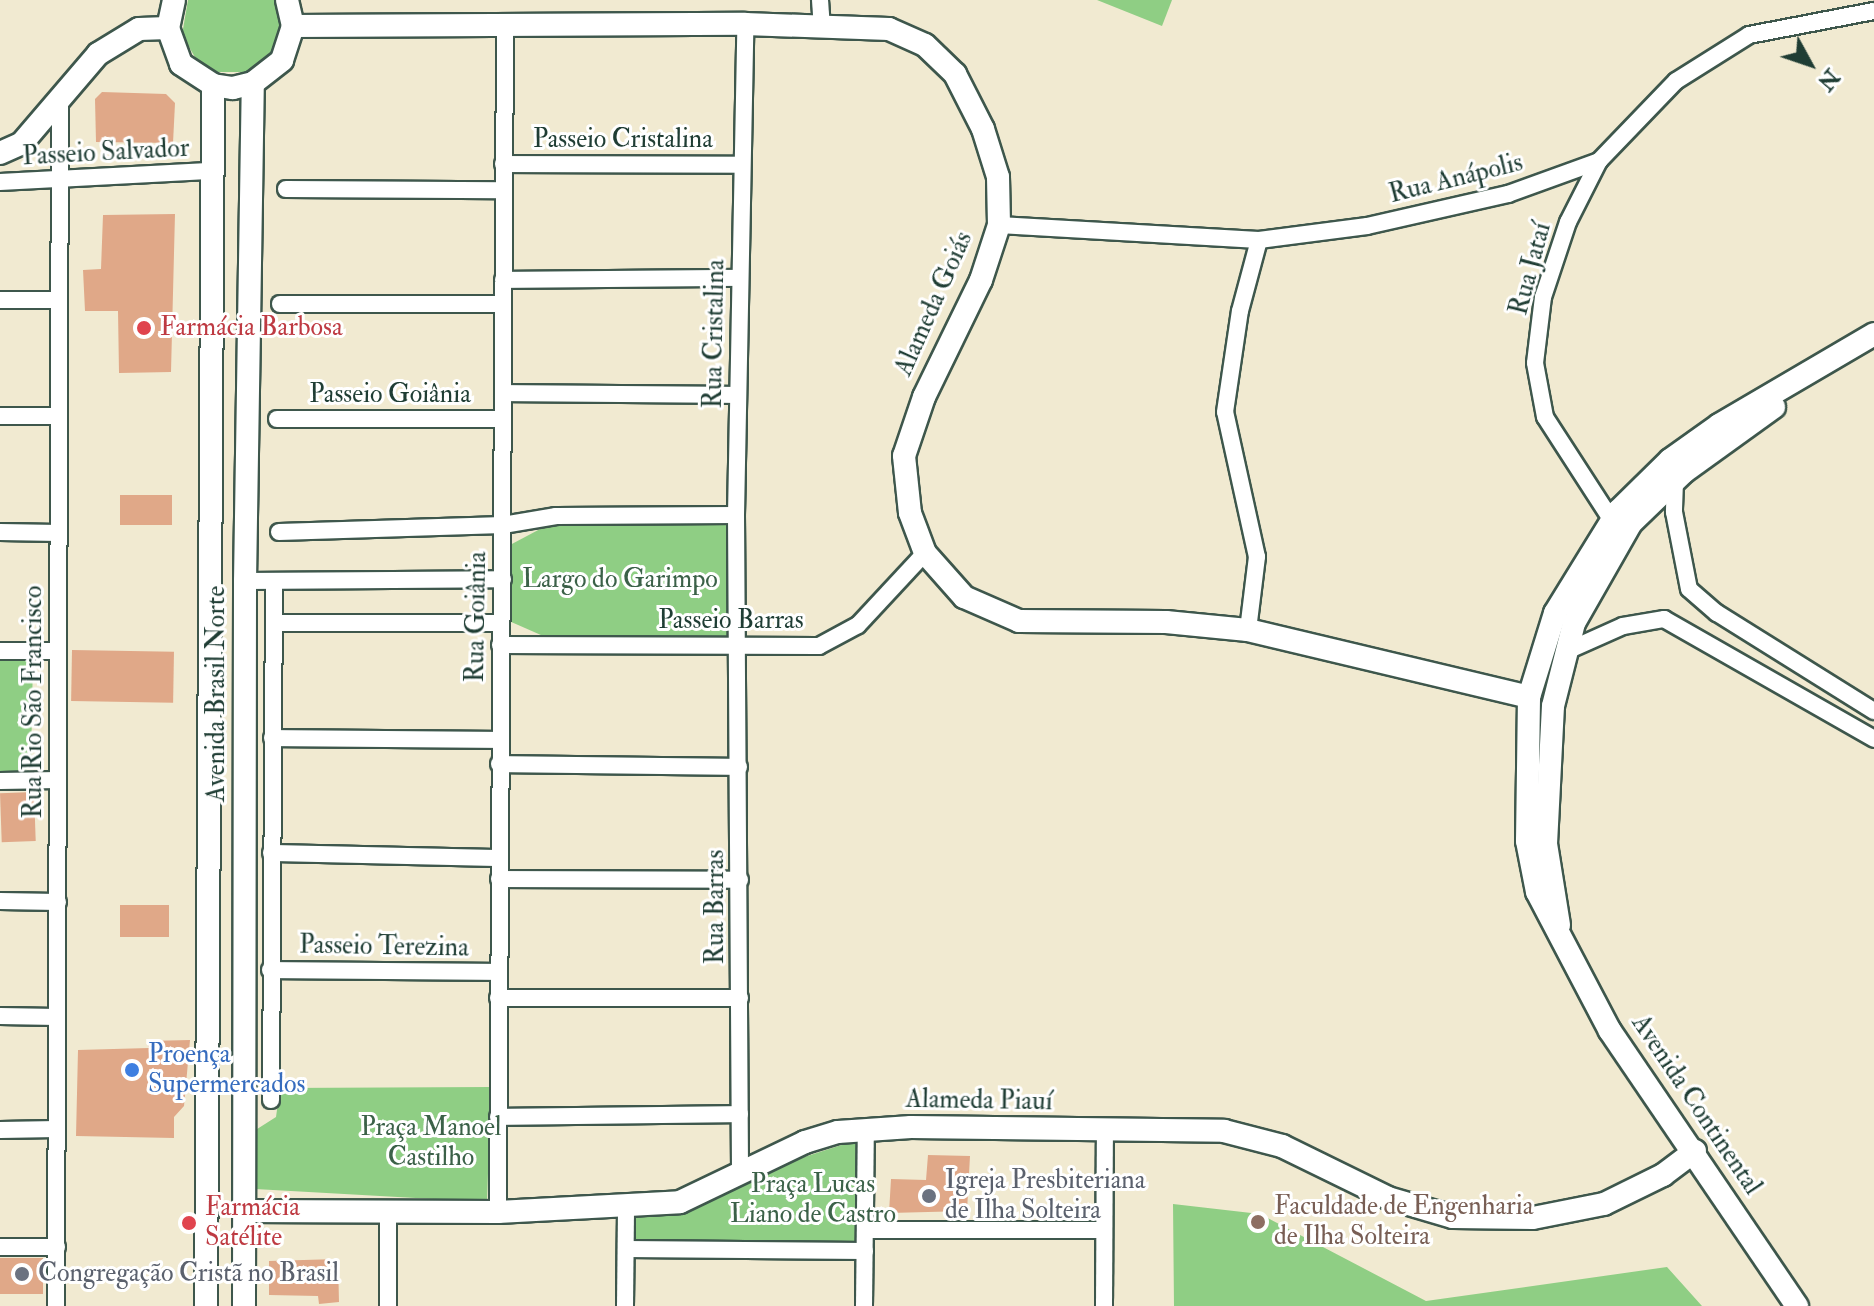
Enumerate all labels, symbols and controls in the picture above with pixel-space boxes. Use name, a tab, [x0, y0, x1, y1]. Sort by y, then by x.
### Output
north arrow	[1770, 24, 1850, 104]
text: N	[1811, 63, 1845, 96]
street label: Passeio Cristalina	[533, 124, 713, 156]
street label: Passeio Salvador	[22, 133, 190, 173]
street label: Rua Anápolis	[1386, 147, 1526, 211]
street label: Rua Jataí	[1504, 219, 1558, 319]
street label: Alameda Goiás	[888, 227, 980, 381]
street label: Rua Cristalina	[698, 259, 732, 409]
place label: Farmácia Barbosa	[160, 312, 343, 344]
marker: Farmácia Barbosa	[135, 319, 153, 337]
street label: Passeio Goiânia	[309, 379, 471, 411]
street label: Rua Goiânia	[460, 551, 494, 683]
park label: Largo do Garimpo	[522, 564, 718, 596]
street label: Rua Rio São Francisco	[18, 585, 50, 819]
street label: Avenida Brasil Norte	[201, 586, 233, 802]
street label: Passeio Barras	[658, 605, 804, 637]
street label: Rua Barras	[700, 850, 732, 964]
street label: Passeio Terezina	[299, 930, 469, 964]
street label: Avenida Continental	[1624, 1009, 1768, 1201]
place label: Proença Supermercados	[148, 1039, 305, 1100]
marker: Proença Supermercados	[123, 1061, 141, 1079]
street label: Alameda Piauí	[905, 1084, 1053, 1118]
park label: Praça Manoel Castilho	[360, 1112, 502, 1174]
place label: Igreja Presbiteriana de Ilha Solteira	[945, 1165, 1145, 1226]
park label: Praça Lucas Liano de Castro	[730, 1169, 896, 1230]
marker: Igreja Presbiteriana de Ilha Solteira	[920, 1187, 938, 1205]
place label: Faculdade de Engenharia de Ilha Solteira	[1274, 1191, 1533, 1252]
place label: Farmácia Satélite	[205, 1192, 300, 1254]
marker: Faculdade de Engenharia de Ilha Solteira	[1249, 1213, 1267, 1231]
marker: Farmácia Satélite	[180, 1214, 198, 1232]
place label: Congregação Cristã no Brasil	[38, 1258, 339, 1290]
marker: Congregação Cristã no Brasil	[13, 1265, 31, 1283]

